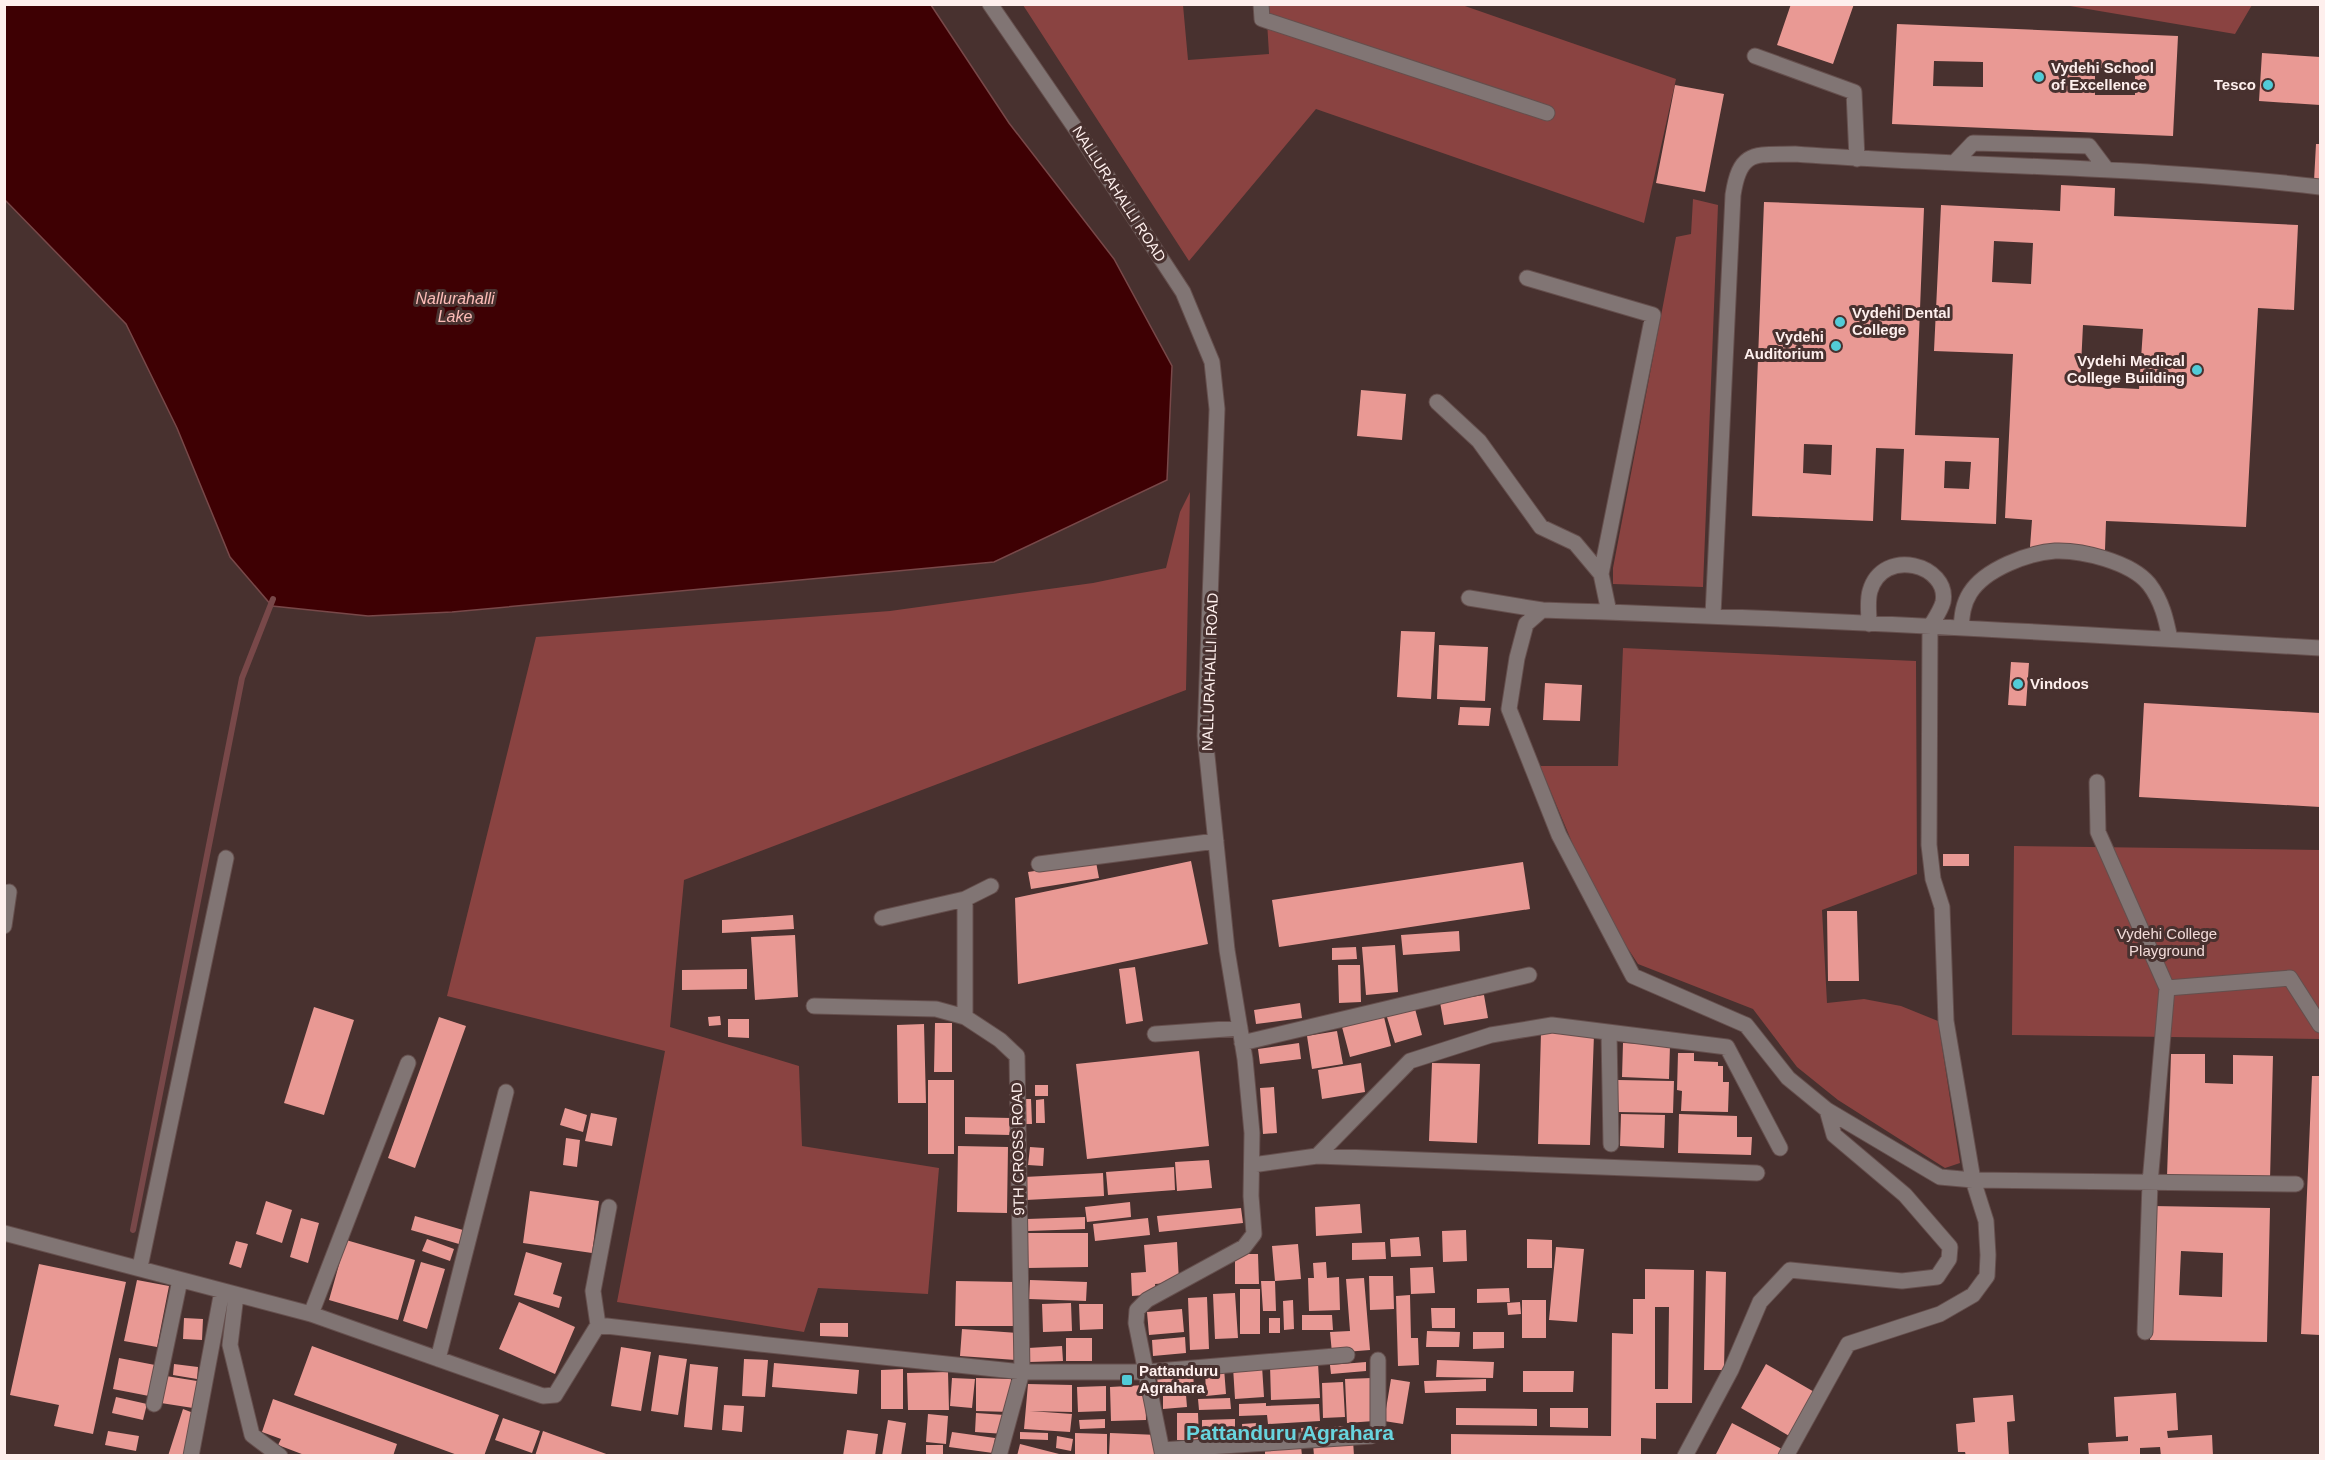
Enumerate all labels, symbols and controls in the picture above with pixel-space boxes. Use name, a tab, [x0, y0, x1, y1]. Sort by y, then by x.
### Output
place label: Vydehi School of Excellence	[2051, 59, 2154, 93]
marker: Vydehi School of Excellence	[2032, 70, 2046, 84]
place label: Tesco	[2214, 76, 2256, 93]
marker: Tesco	[2261, 78, 2275, 92]
street label: NALLURAHALLI ROAD	[1069, 123, 1170, 265]
water label: Nallurahalli Lake	[415, 290, 495, 325]
place label: Vydehi Dental College	[1852, 304, 1951, 338]
marker: Vydehi Dental College	[1833, 315, 1847, 329]
place label: Vydehi Auditorium	[1744, 328, 1824, 362]
marker: Vydehi Auditorium	[1829, 339, 1843, 353]
place label: Vydehi Medical College Building	[2067, 352, 2185, 386]
marker: Vydehi Medical College Building	[2190, 363, 2204, 377]
street label: NALLURAHALLI ROAD	[1198, 592, 1221, 751]
place label: Vindoos	[2030, 675, 2089, 692]
marker: Vindoos	[2011, 677, 2025, 691]
park label: Vydehi College Playground	[2117, 925, 2217, 959]
street label: 9TH CROSS ROAD	[1008, 1082, 1027, 1216]
place label: Pattanduru Agrahara	[1139, 1362, 1218, 1396]
marker: Pattanduru Agrahara	[1120, 1373, 1134, 1387]
district label: Pattanduru Agrahara	[1186, 1421, 1394, 1444]

